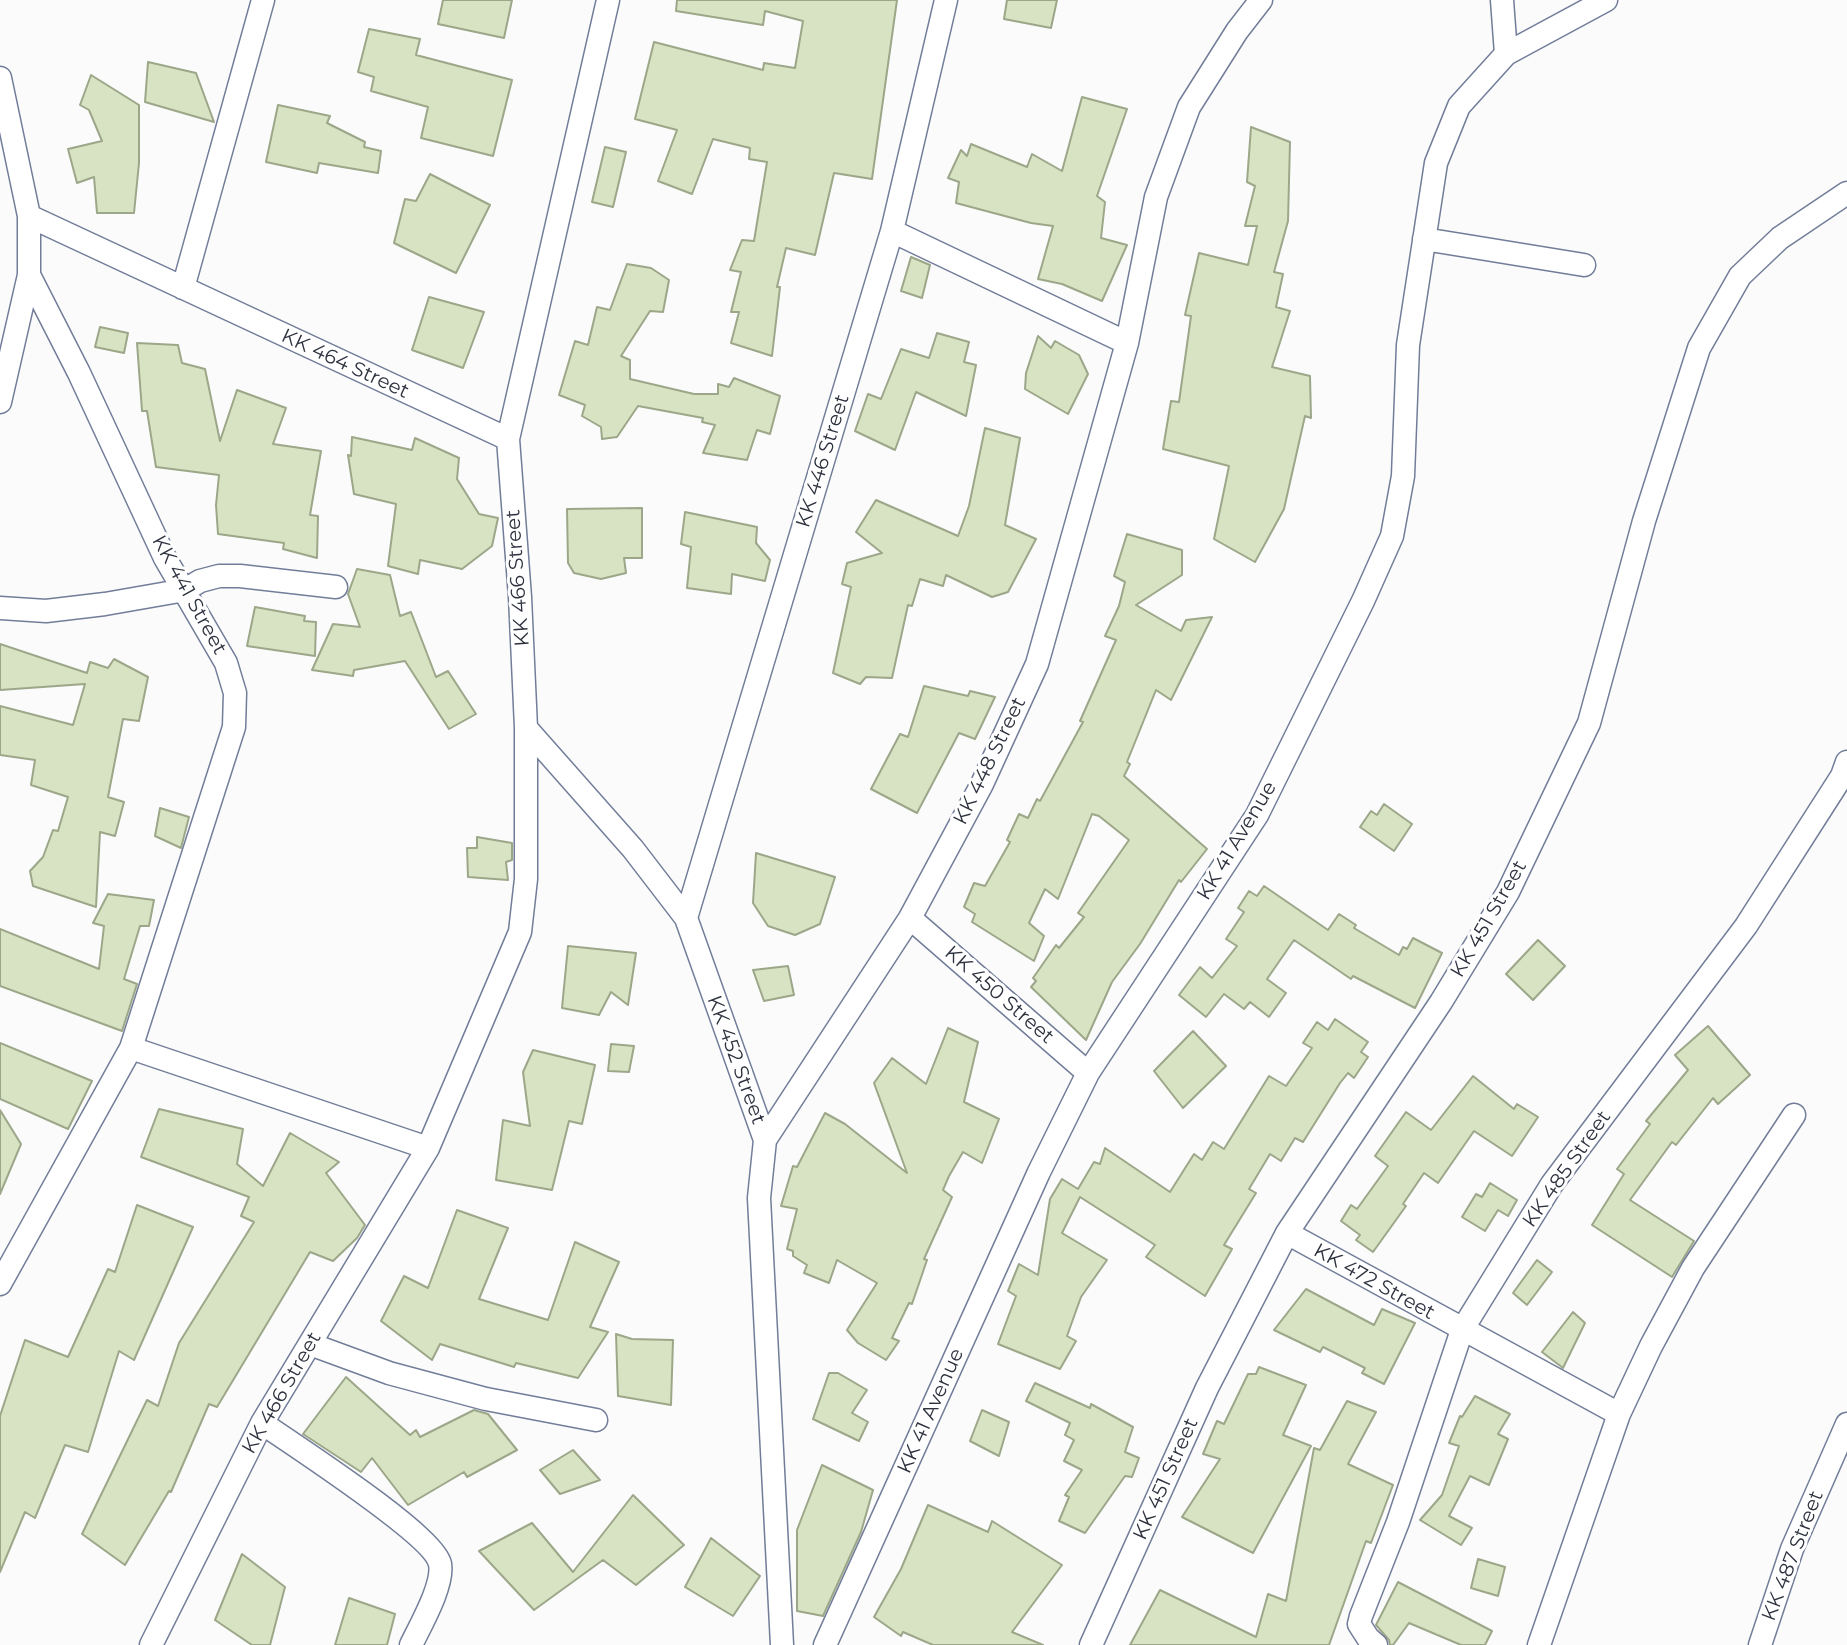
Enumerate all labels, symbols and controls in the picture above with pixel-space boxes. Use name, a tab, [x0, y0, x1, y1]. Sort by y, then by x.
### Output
street label: KK 464 Street	[277, 324, 413, 404]
street label: KK 446 Street	[791, 392, 855, 530]
street label: KK 466 Street	[501, 509, 535, 647]
street label: KK 441 Street	[146, 531, 232, 659]
street label: KK 448 Street	[949, 693, 1031, 829]
street label: KK 41 Avenue	[1192, 777, 1282, 905]
street label: KK 451 Street	[1446, 856, 1532, 982]
street label: KK 450 Street	[939, 941, 1059, 1049]
street label: KK 452 Street	[702, 992, 770, 1128]
street label: KK 485 Street	[1518, 1106, 1616, 1232]
street label: KK 472 Street	[1309, 1239, 1439, 1325]
street label: KK 466 Street	[237, 1328, 327, 1458]
street label: KK 41 Avenue	[893, 1345, 969, 1477]
street label: KK 451 Street	[1128, 1414, 1204, 1544]
street label: KK 487 Street	[1757, 1488, 1829, 1624]

